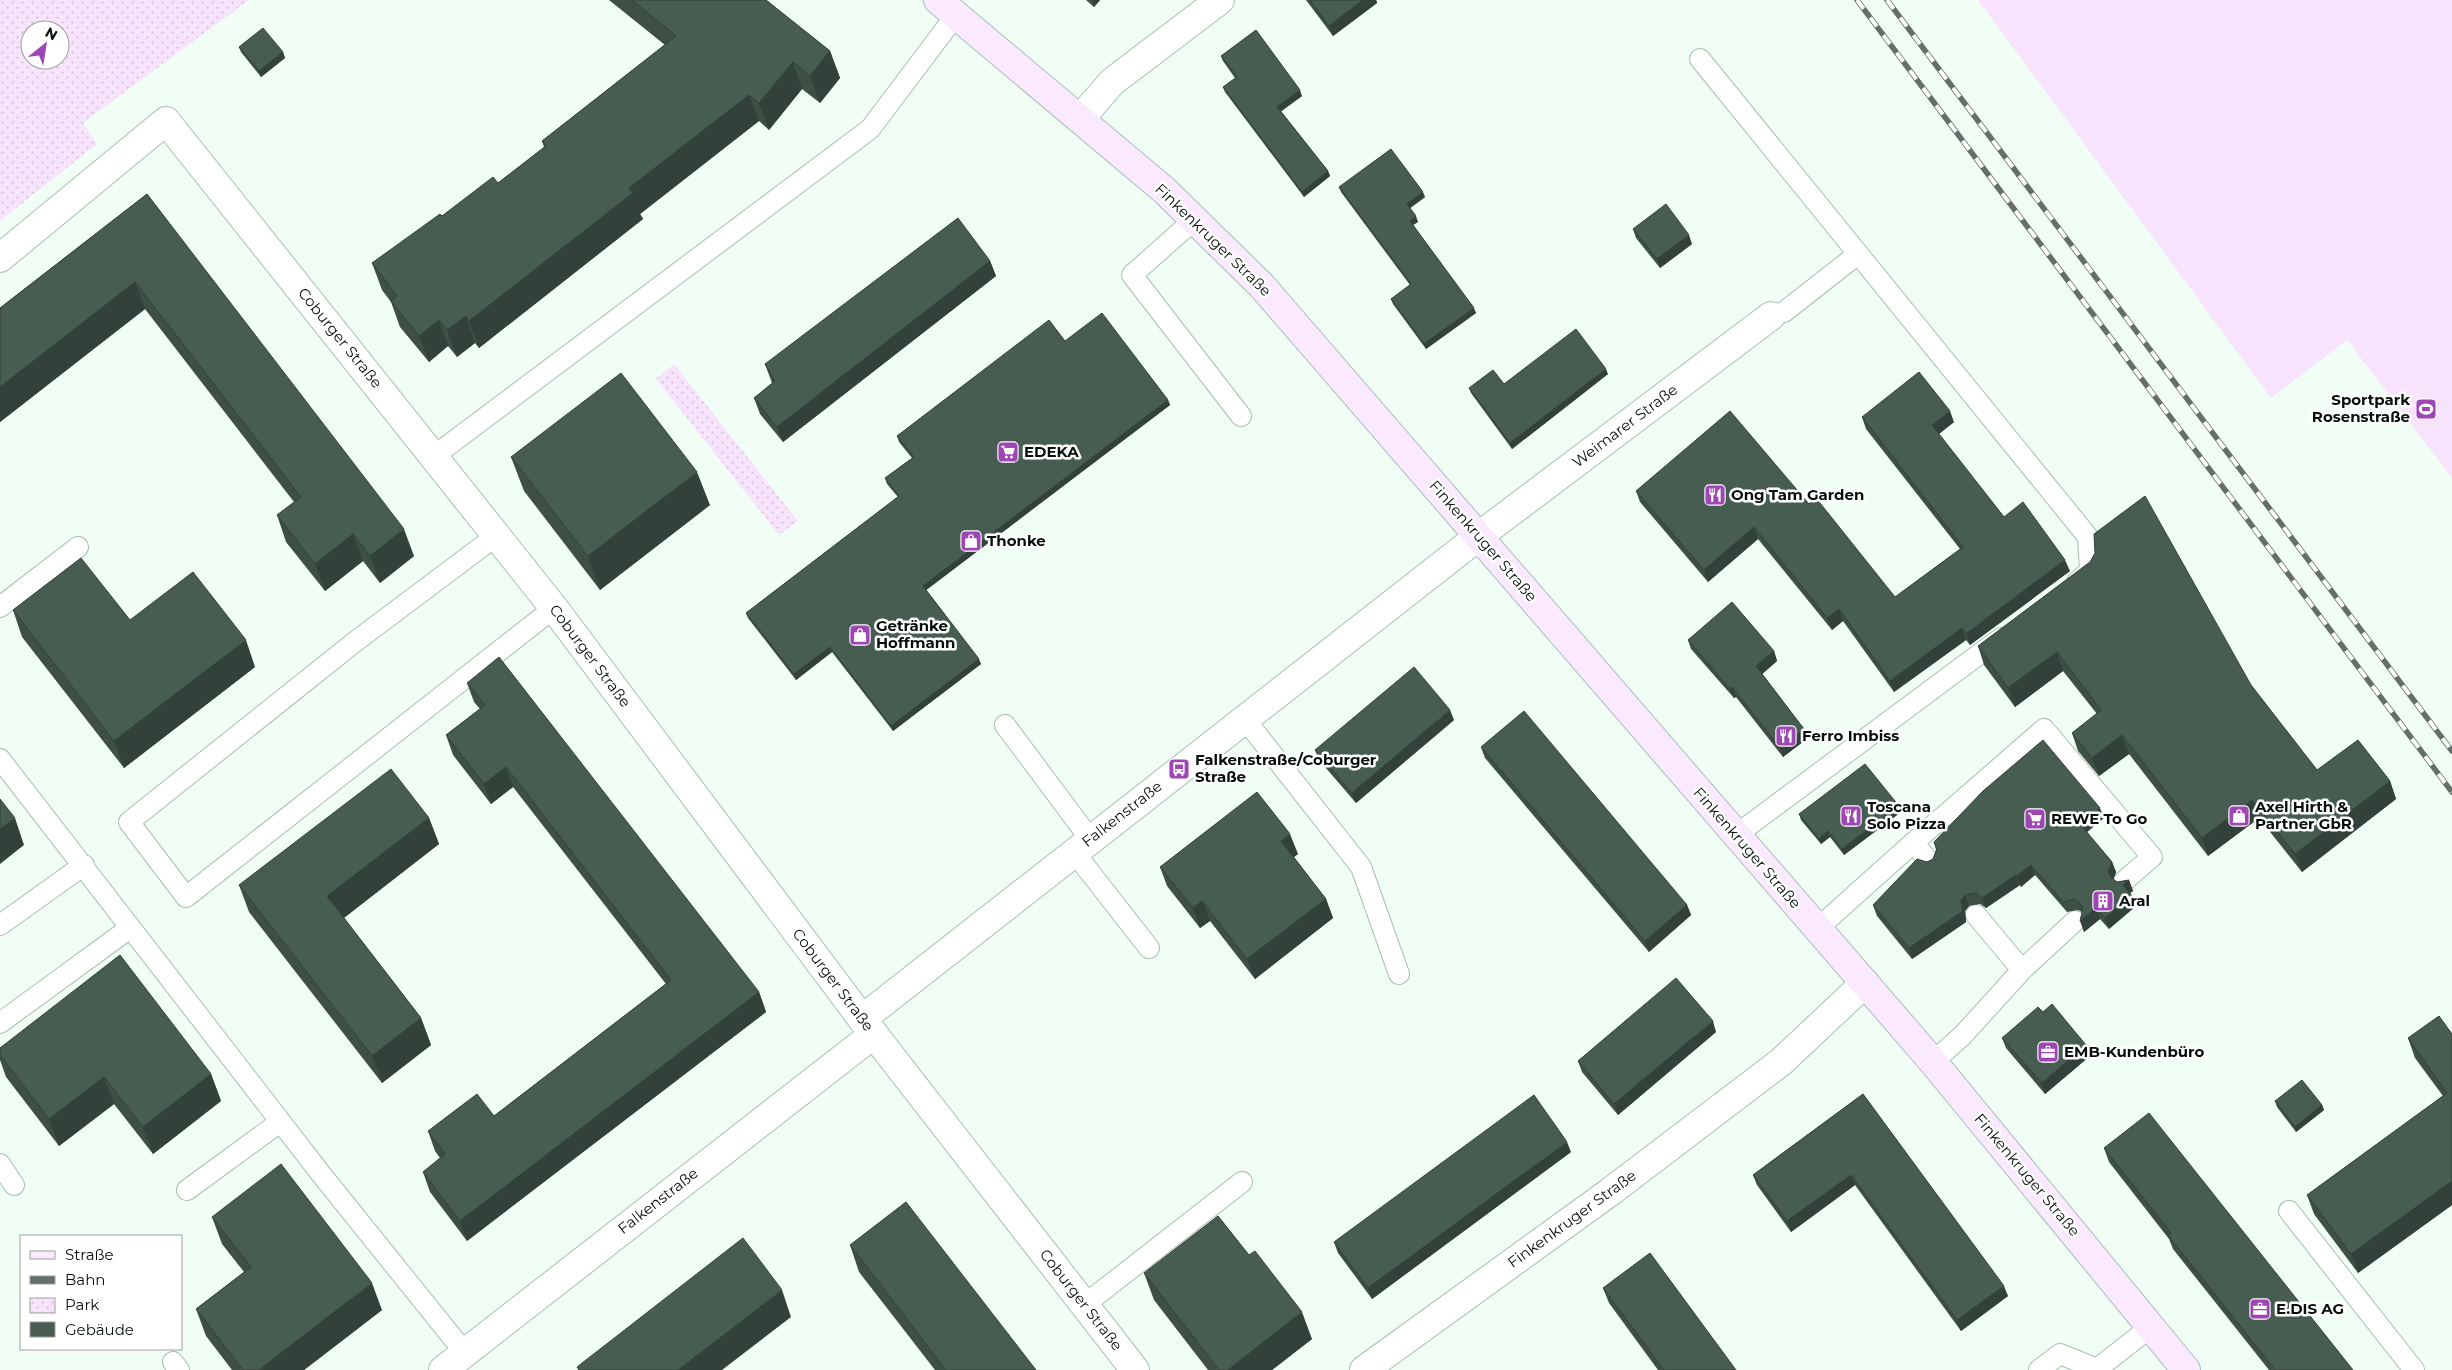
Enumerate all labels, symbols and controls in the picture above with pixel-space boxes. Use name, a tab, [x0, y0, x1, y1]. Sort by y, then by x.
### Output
north arrow	[20, 20, 70, 70]
text: N	[42, 23, 61, 44]
street label: Finkenkruger Straße	[1151, 179, 1275, 300]
street label: Coburger Straße	[294, 284, 387, 392]
street label: Weimarer Straße	[1568, 380, 1681, 471]
place label: Sportpark Rosenstraße	[2312, 390, 2410, 426]
sports icon: Sportpark Rosenstraße	[2414, 397, 2438, 421]
supermarket icon: EDEKA	[996, 440, 1020, 464]
place label: EDEKA	[1024, 442, 1079, 461]
street label: Finkenkruger Straße	[1426, 476, 1541, 605]
restaurant icon: Ong Tam Garden	[1703, 483, 1727, 507]
place label: Ong Tam Garden	[1731, 485, 1864, 504]
shop icon: Thonke	[959, 529, 983, 553]
place label: Thonke	[987, 531, 1046, 550]
street label: Coburger Straße	[546, 601, 635, 711]
place label: Getränke Hoffmann	[876, 616, 955, 652]
shop icon: Getränke Hoffmann	[848, 623, 872, 647]
restaurant icon: Ferro Imbiss	[1774, 724, 1798, 748]
place label: Ferro Imbiss	[1802, 726, 1899, 745]
place label: Falkenstraße/Coburger Straße	[1195, 750, 1377, 786]
bus stop icon: Falkenstraße/Coburger Straße	[1167, 757, 1191, 781]
street label: Falkenstraße	[1078, 776, 1166, 851]
street label: Finkenkruger Straße	[1690, 783, 1805, 912]
place label: Toscana Solo Pizza	[1867, 797, 1946, 833]
place label: Axel Hirth & Partner GbR	[2254, 797, 2352, 833]
restaurant icon: Toscana Solo Pizza	[1839, 804, 1863, 828]
shop icon: Axel Hirth & Partner GbR	[2227, 804, 2251, 828]
supermarket icon: REWE To Go	[2023, 807, 2047, 831]
place label: REWE To Go	[2051, 809, 2148, 828]
building icon: Aral	[2091, 889, 2115, 913]
place label: Aral	[2118, 891, 2150, 910]
street label: Coburger Straße	[789, 925, 878, 1035]
office icon: EMB-Kundenbüro	[2036, 1040, 2060, 1064]
place label: EMB-Kundenbüro	[2064, 1042, 2204, 1061]
street label: Finkenkruger Straße	[1970, 1109, 2084, 1240]
street label: Falkenstraße	[614, 1163, 702, 1238]
street label: Finkenkruger Straße	[1504, 1166, 1640, 1272]
legend	[20, 1235, 182, 1350]
text: Straße	[65, 1245, 114, 1264]
street label: Coburger Straße	[1036, 1245, 1127, 1354]
text: Bahn	[65, 1270, 105, 1289]
text: Park	[65, 1295, 99, 1314]
office icon: E.DIS AG	[2248, 1297, 2272, 1321]
place label: E.DIS AG	[2276, 1299, 2344, 1318]
text: Gebäude	[65, 1320, 134, 1339]

